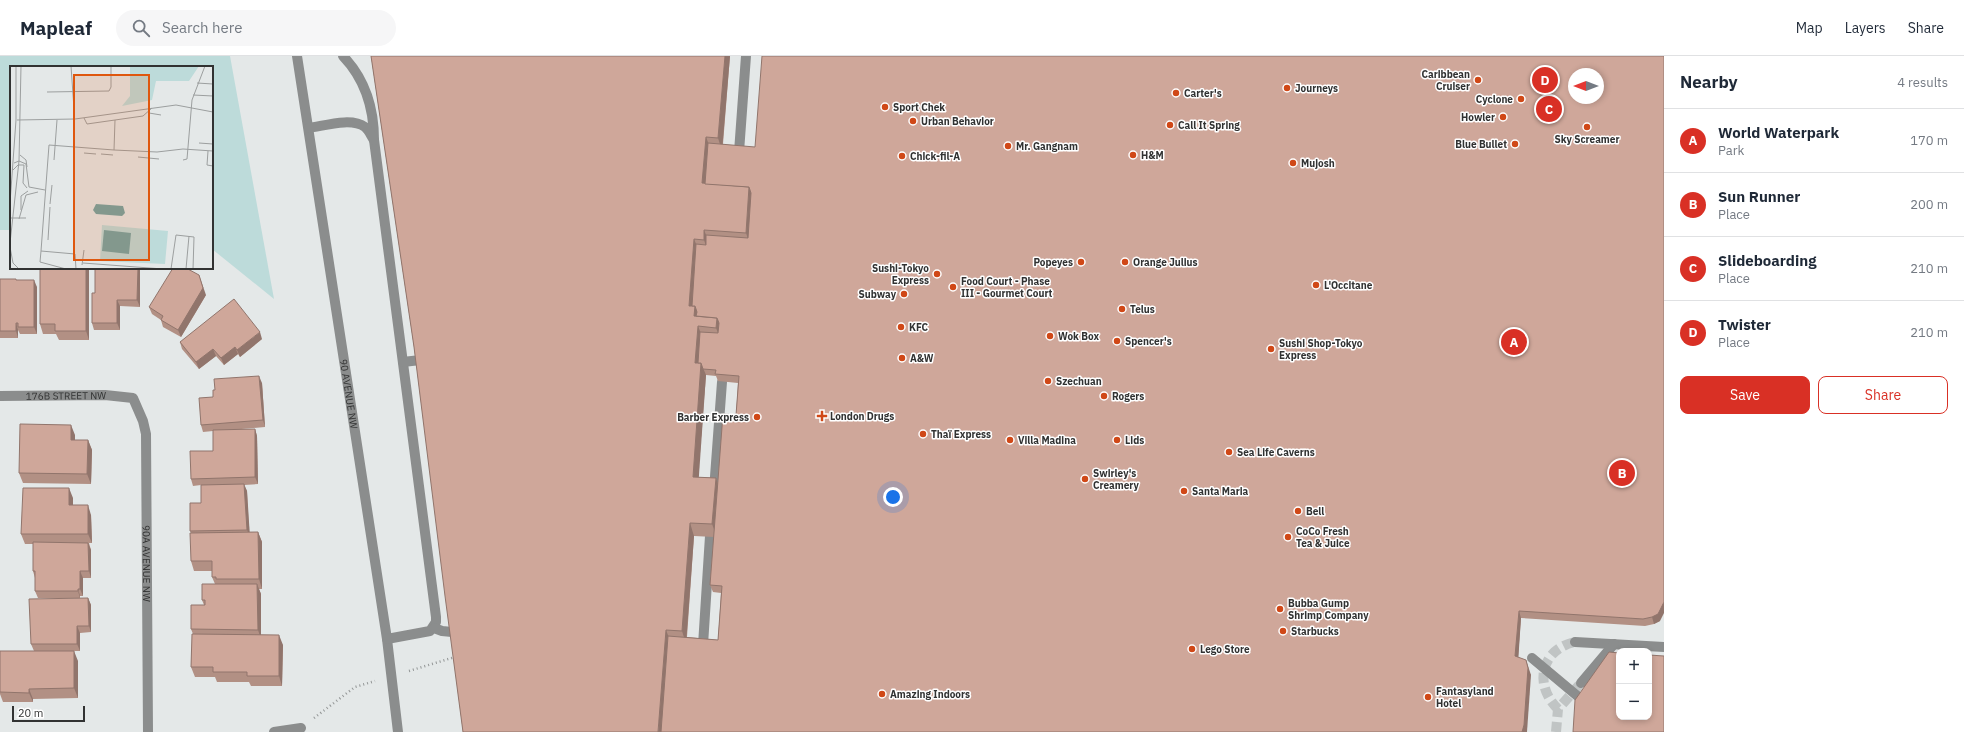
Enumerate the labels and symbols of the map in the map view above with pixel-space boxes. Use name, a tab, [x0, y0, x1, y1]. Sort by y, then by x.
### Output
pin: D	[1532, 65, 1558, 95]
inset map	[10, 66, 213, 269]
place label: Caribbean Cruiser	[1421, 68, 1470, 93]
north arrow	[1568, 68, 1604, 104]
marker: Caribbean Cruiser	[1473, 75, 1483, 85]
place label: Journeys	[1295, 82, 1338, 95]
marker: Journeys	[1282, 83, 1292, 93]
place label: Carter's	[1184, 87, 1222, 100]
marker: Carter's	[1171, 88, 1181, 98]
place label: Cyclone	[1476, 93, 1513, 106]
marker: Cyclone	[1516, 94, 1526, 104]
pin: C	[1536, 94, 1562, 124]
place label: Sport Chek	[893, 101, 945, 114]
marker: Sport Chek	[880, 102, 890, 112]
place label: Howler	[1461, 111, 1495, 124]
marker: Howler	[1498, 112, 1508, 122]
place label: Urban Behavior	[921, 115, 994, 128]
marker: Urban Behavior	[908, 116, 918, 126]
place label: Call It Spring	[1178, 119, 1240, 132]
marker: Call It Spring	[1165, 120, 1175, 130]
marker: Sky Screamer	[1582, 122, 1592, 132]
place label: Sky Screamer	[1555, 133, 1619, 146]
place label: Blue Bullet	[1455, 138, 1507, 151]
marker: Blue Bullet	[1510, 139, 1520, 149]
place label: Mr. Gangnam	[1016, 140, 1078, 153]
marker: Mr. Gangnam	[1003, 141, 1013, 151]
place label: H&M	[1141, 149, 1164, 162]
place label: Chick-fil-A	[910, 150, 960, 163]
marker: H&M	[1128, 150, 1138, 160]
marker: Chick-fil-A	[897, 151, 907, 161]
place label: Mujosh	[1301, 157, 1335, 170]
marker: Mujosh	[1288, 158, 1298, 168]
place label: Popeyes	[1033, 256, 1073, 269]
place label: Orange Julius	[1133, 256, 1198, 269]
marker: Popeyes	[1076, 257, 1086, 267]
marker: Orange Julius	[1120, 257, 1130, 267]
place label: Sushi-Tokyo Express	[872, 262, 929, 287]
marker: Sushi-Tokyo Express	[932, 269, 942, 279]
place label: Food Court - Phase III - Gourmet Court	[961, 275, 1052, 300]
place label: L'Occitane	[1324, 279, 1373, 292]
marker: L'Occitane	[1311, 280, 1321, 290]
marker: Food Court - Phase III - Gourmet Court	[948, 282, 958, 292]
place label: Subway	[859, 288, 897, 301]
marker: Subway	[899, 289, 909, 299]
place label: Telus	[1130, 303, 1155, 316]
marker: Telus	[1117, 304, 1127, 314]
place label: KFC	[909, 321, 929, 334]
marker: KFC	[896, 322, 906, 332]
pin: A	[1501, 327, 1527, 357]
place label: Wok Box	[1058, 330, 1099, 343]
marker: Wok Box	[1045, 331, 1055, 341]
place label: Spencer's	[1125, 335, 1172, 348]
marker: Spencer's	[1112, 336, 1122, 346]
place label: Sushi Shop-Tokyo Express	[1279, 337, 1363, 362]
marker: Sushi Shop-Tokyo Express	[1266, 344, 1276, 354]
place label: A&W	[910, 352, 934, 365]
marker: A&W	[897, 353, 907, 363]
street label: 90 AVENUE NW	[337, 358, 361, 430]
place label: Szechuan	[1056, 375, 1102, 388]
marker: Szechuan	[1043, 376, 1053, 386]
street label: 176B STREET NW	[26, 388, 106, 402]
place label: Rogers	[1112, 390, 1144, 403]
marker: Rogers	[1099, 391, 1109, 401]
place label: London Drugs	[830, 410, 894, 423]
place label: Barber Express	[677, 411, 749, 424]
marker: London Drugs	[817, 411, 827, 421]
marker: Barber Express	[752, 412, 762, 422]
place label: Thaï Express	[931, 428, 991, 441]
marker: Thaï Express	[918, 429, 928, 439]
place label: Villa Madina	[1018, 434, 1076, 447]
place label: Lids	[1125, 434, 1144, 447]
marker: Villa Madina	[1005, 435, 1015, 445]
marker: Lids	[1112, 435, 1122, 445]
place label: Sea Life Caverns	[1237, 446, 1315, 459]
marker: Sea Life Caverns	[1224, 447, 1234, 457]
pin: B	[1609, 458, 1635, 488]
place label: Swirley's Creamery	[1093, 467, 1139, 492]
marker: Swirley's Creamery	[1080, 474, 1090, 484]
place label: Santa Maria	[1192, 485, 1249, 498]
marker: Santa Maria	[1179, 486, 1189, 496]
your location	[883, 487, 903, 507]
place label: Bell	[1306, 505, 1324, 518]
marker: Bell	[1293, 506, 1303, 516]
street label: 90A AVENUE NW	[140, 525, 154, 602]
place label: CoCo Fresh Tea & Juice	[1296, 525, 1350, 550]
marker: CoCo Fresh Tea & Juice	[1283, 532, 1293, 542]
place label: Bubba Gump Shrimp Company	[1288, 597, 1369, 622]
marker: Bubba Gump Shrimp Company	[1275, 604, 1285, 614]
place label: Starbucks	[1291, 625, 1339, 638]
marker: Starbucks	[1278, 626, 1288, 636]
place label: Lego Store	[1200, 643, 1250, 656]
marker: Lego Store	[1187, 644, 1197, 654]
place label: Fantasyland Hotel	[1436, 685, 1494, 710]
place label: Amazing Indoors	[890, 688, 970, 701]
marker: Amazing Indoors	[877, 689, 887, 699]
marker: Fantasyland Hotel	[1423, 692, 1433, 702]
scale bar	[12, 704, 85, 723]

